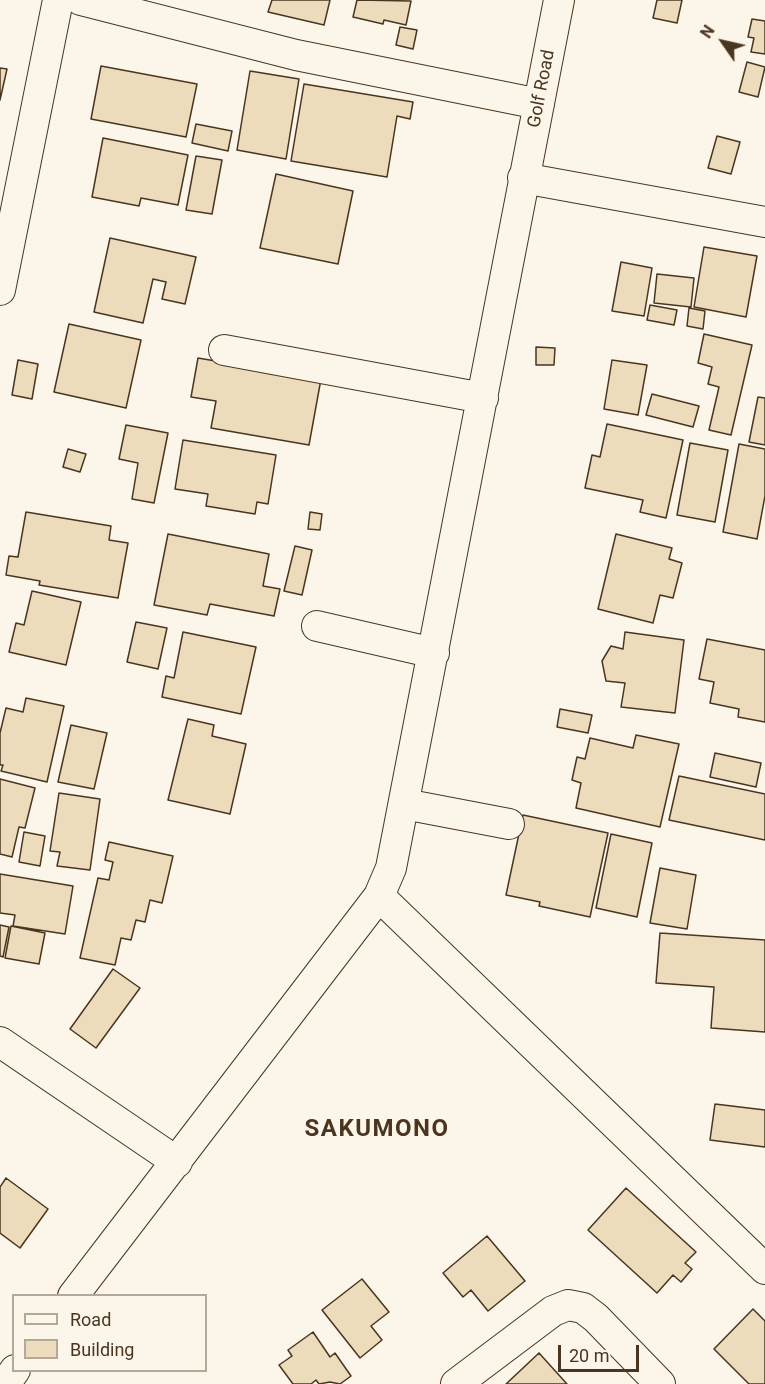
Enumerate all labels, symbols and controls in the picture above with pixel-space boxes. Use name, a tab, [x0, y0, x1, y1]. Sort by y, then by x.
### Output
north arrow	[693, 12, 753, 72]
text: N	[697, 22, 719, 42]
street label: Golf Road	[524, 48, 560, 130]
district label: SAKUMONO	[304, 1116, 450, 1144]
legend	[12, 1294, 207, 1372]
text: Road	[70, 1309, 111, 1330]
scale bar	[561, 1333, 642, 1371]
text: Building	[70, 1339, 134, 1360]
text: 20 m	[569, 1345, 609, 1366]

